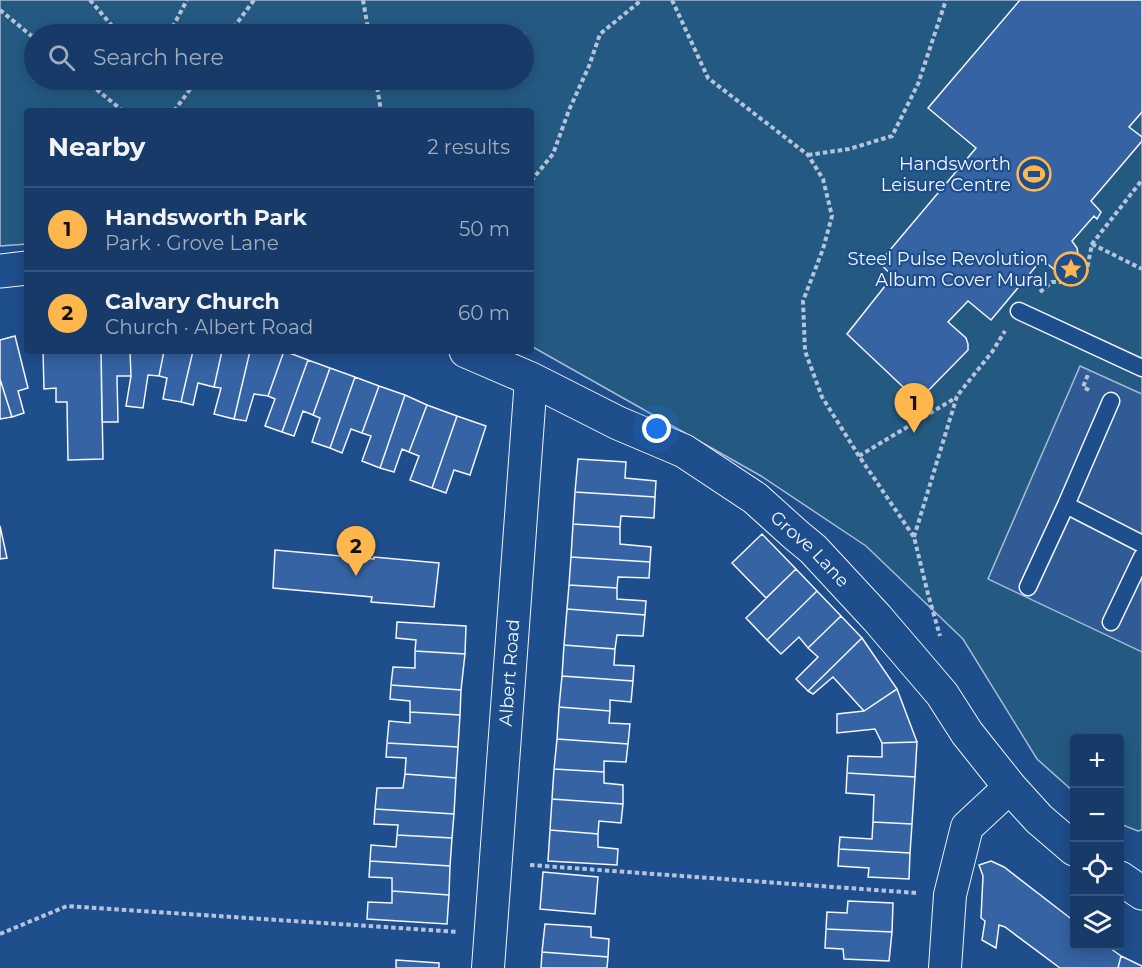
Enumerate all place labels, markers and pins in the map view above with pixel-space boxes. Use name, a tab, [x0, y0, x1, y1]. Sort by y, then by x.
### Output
place label: Handsworth Leisure Centre	[881, 153, 1011, 196]
sports icon: Handsworth Leisure Centre	[1016, 156, 1052, 192]
place label: Steel Pulse Revolution Album Cover Mural	[847, 248, 1048, 291]
place icon: Steel Pulse Revolution Album Cover Mural	[1053, 251, 1089, 287]
pin: 1	[894, 384, 934, 433]
pin: 2	[336, 526, 376, 576]

